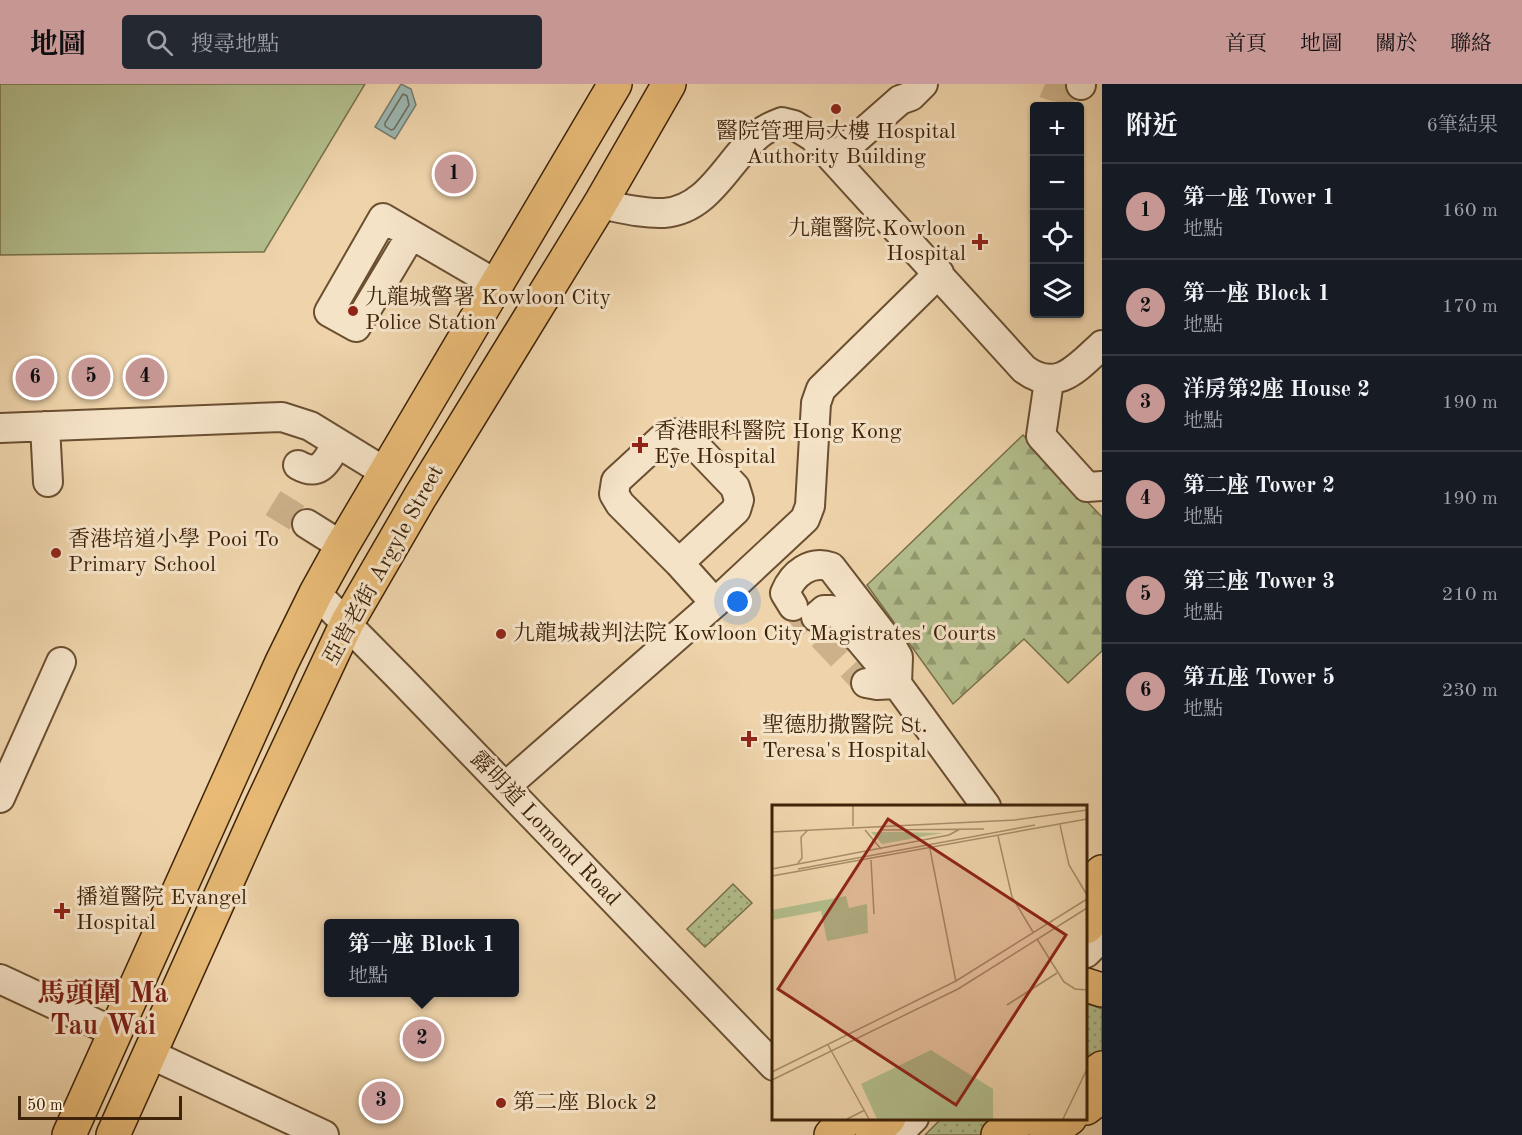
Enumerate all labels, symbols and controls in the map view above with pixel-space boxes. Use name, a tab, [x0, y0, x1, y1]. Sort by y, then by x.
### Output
search box	[122, 15, 542, 69]
icon: search	[143, 26, 176, 59]
text: 地圖	[30, 32, 86, 60]
text: 搜尋地點	[191, 34, 279, 56]
text: 首頁	[1225, 34, 1267, 55]
text: 地圖	[1300, 34, 1342, 55]
text: 關於	[1375, 34, 1417, 55]
text: 聯絡	[1450, 34, 1492, 55]
marker: 醫院管理局大樓 Hospital Authority Building	[829, 102, 843, 116]
map controls	[1030, 102, 1084, 318]
button: +	[1030, 102, 1084, 156]
text: 附近	[1126, 114, 1178, 140]
text: 6筆結果	[1426, 116, 1498, 136]
place label: 醫院管理局大樓 Hospital Authority Building	[716, 119, 956, 168]
pin: 1	[434, 152, 474, 196]
button: −	[1030, 156, 1084, 210]
text: 第一座 Tower 1	[1183, 187, 1335, 209]
text: 1	[1140, 201, 1151, 221]
text: 160 m	[1442, 201, 1498, 221]
button: locate	[1030, 210, 1084, 264]
place label: 九龍醫院 Kowloon Hospital	[788, 216, 966, 265]
text: 地點	[1183, 220, 1223, 240]
marker: 九龍醫院 Kowloon Hospital	[971, 233, 989, 251]
button: layers	[1030, 264, 1084, 318]
text: 第一座 Block 1	[1183, 283, 1330, 305]
place label: 九龍城警署 Kowloon City Police Station	[365, 285, 612, 334]
text: 2	[1140, 297, 1151, 317]
text: 170 m	[1442, 297, 1498, 317]
marker: 九龍城警署 Kowloon City Police Station	[346, 304, 360, 318]
text: 地點	[1183, 316, 1223, 336]
pin: 5	[72, 354, 110, 400]
pin: 4	[126, 354, 164, 400]
pin: 6	[15, 356, 54, 400]
text: 洋房第2座 House 2	[1183, 379, 1370, 401]
text: 3	[1140, 393, 1151, 413]
text: 190 m	[1442, 393, 1498, 413]
text: 地點	[1183, 412, 1223, 432]
place label: 香港眼科醫院 Hong Kong Eye Hospital	[654, 419, 902, 468]
marker: 香港眼科醫院 Hong Kong Eye Hospital	[631, 436, 649, 454]
street label: 亞皆老街 Argyle Street	[318, 461, 448, 668]
text: 第二座 Tower 2	[1183, 475, 1335, 497]
text: 4	[1140, 489, 1151, 509]
text: 190 m	[1442, 489, 1498, 509]
text: 地點	[1183, 508, 1223, 528]
place label: 香港培道小學 Pooi To Primary School	[68, 527, 279, 576]
marker: 香港培道小學 Pooi To Primary School	[49, 546, 63, 560]
text: 第三座 Tower 3	[1183, 571, 1335, 593]
text: 5	[1140, 585, 1151, 605]
text: 210 m	[1442, 585, 1498, 605]
your location	[723, 587, 752, 616]
text: 地點	[1183, 604, 1223, 624]
place label: 九龍城裁判法院 Kowloon City Magistrates' Courts	[513, 621, 996, 645]
marker: 九龍城裁判法院 Kowloon City Magistrates' Courts	[494, 627, 508, 641]
text: 第五座 Tower 5	[1183, 667, 1335, 689]
text: 6	[1140, 681, 1151, 701]
text: 230 m	[1442, 681, 1498, 701]
text: 地點	[1183, 700, 1223, 720]
place label: 聖德肋撒醫院 St. Teresa's Hospital	[762, 713, 928, 762]
marker: 聖德肋撒醫院 St. Teresa's Hospital	[740, 730, 758, 748]
street label: 露明道 Lomond Road	[466, 746, 625, 910]
inset map	[772, 805, 1087, 1120]
place label: 播道醫院 Evangel Hospital	[76, 885, 247, 934]
marker: 播道醫院 Evangel Hospital	[53, 902, 71, 920]
popup	[324, 919, 519, 997]
text: 第一座 Block 1	[348, 934, 495, 956]
text: 地點	[348, 967, 388, 987]
district label: 馬頭圍 Ma Tau Wai	[38, 978, 169, 1041]
pin: 2	[402, 1016, 442, 1062]
pin: 3	[362, 1078, 400, 1124]
place label: 第二座 Block 2	[513, 1090, 657, 1114]
scale bar	[18, 1093, 182, 1120]
marker: 第二座 Block 2	[494, 1096, 508, 1110]
text: 50 m	[27, 1098, 63, 1114]

